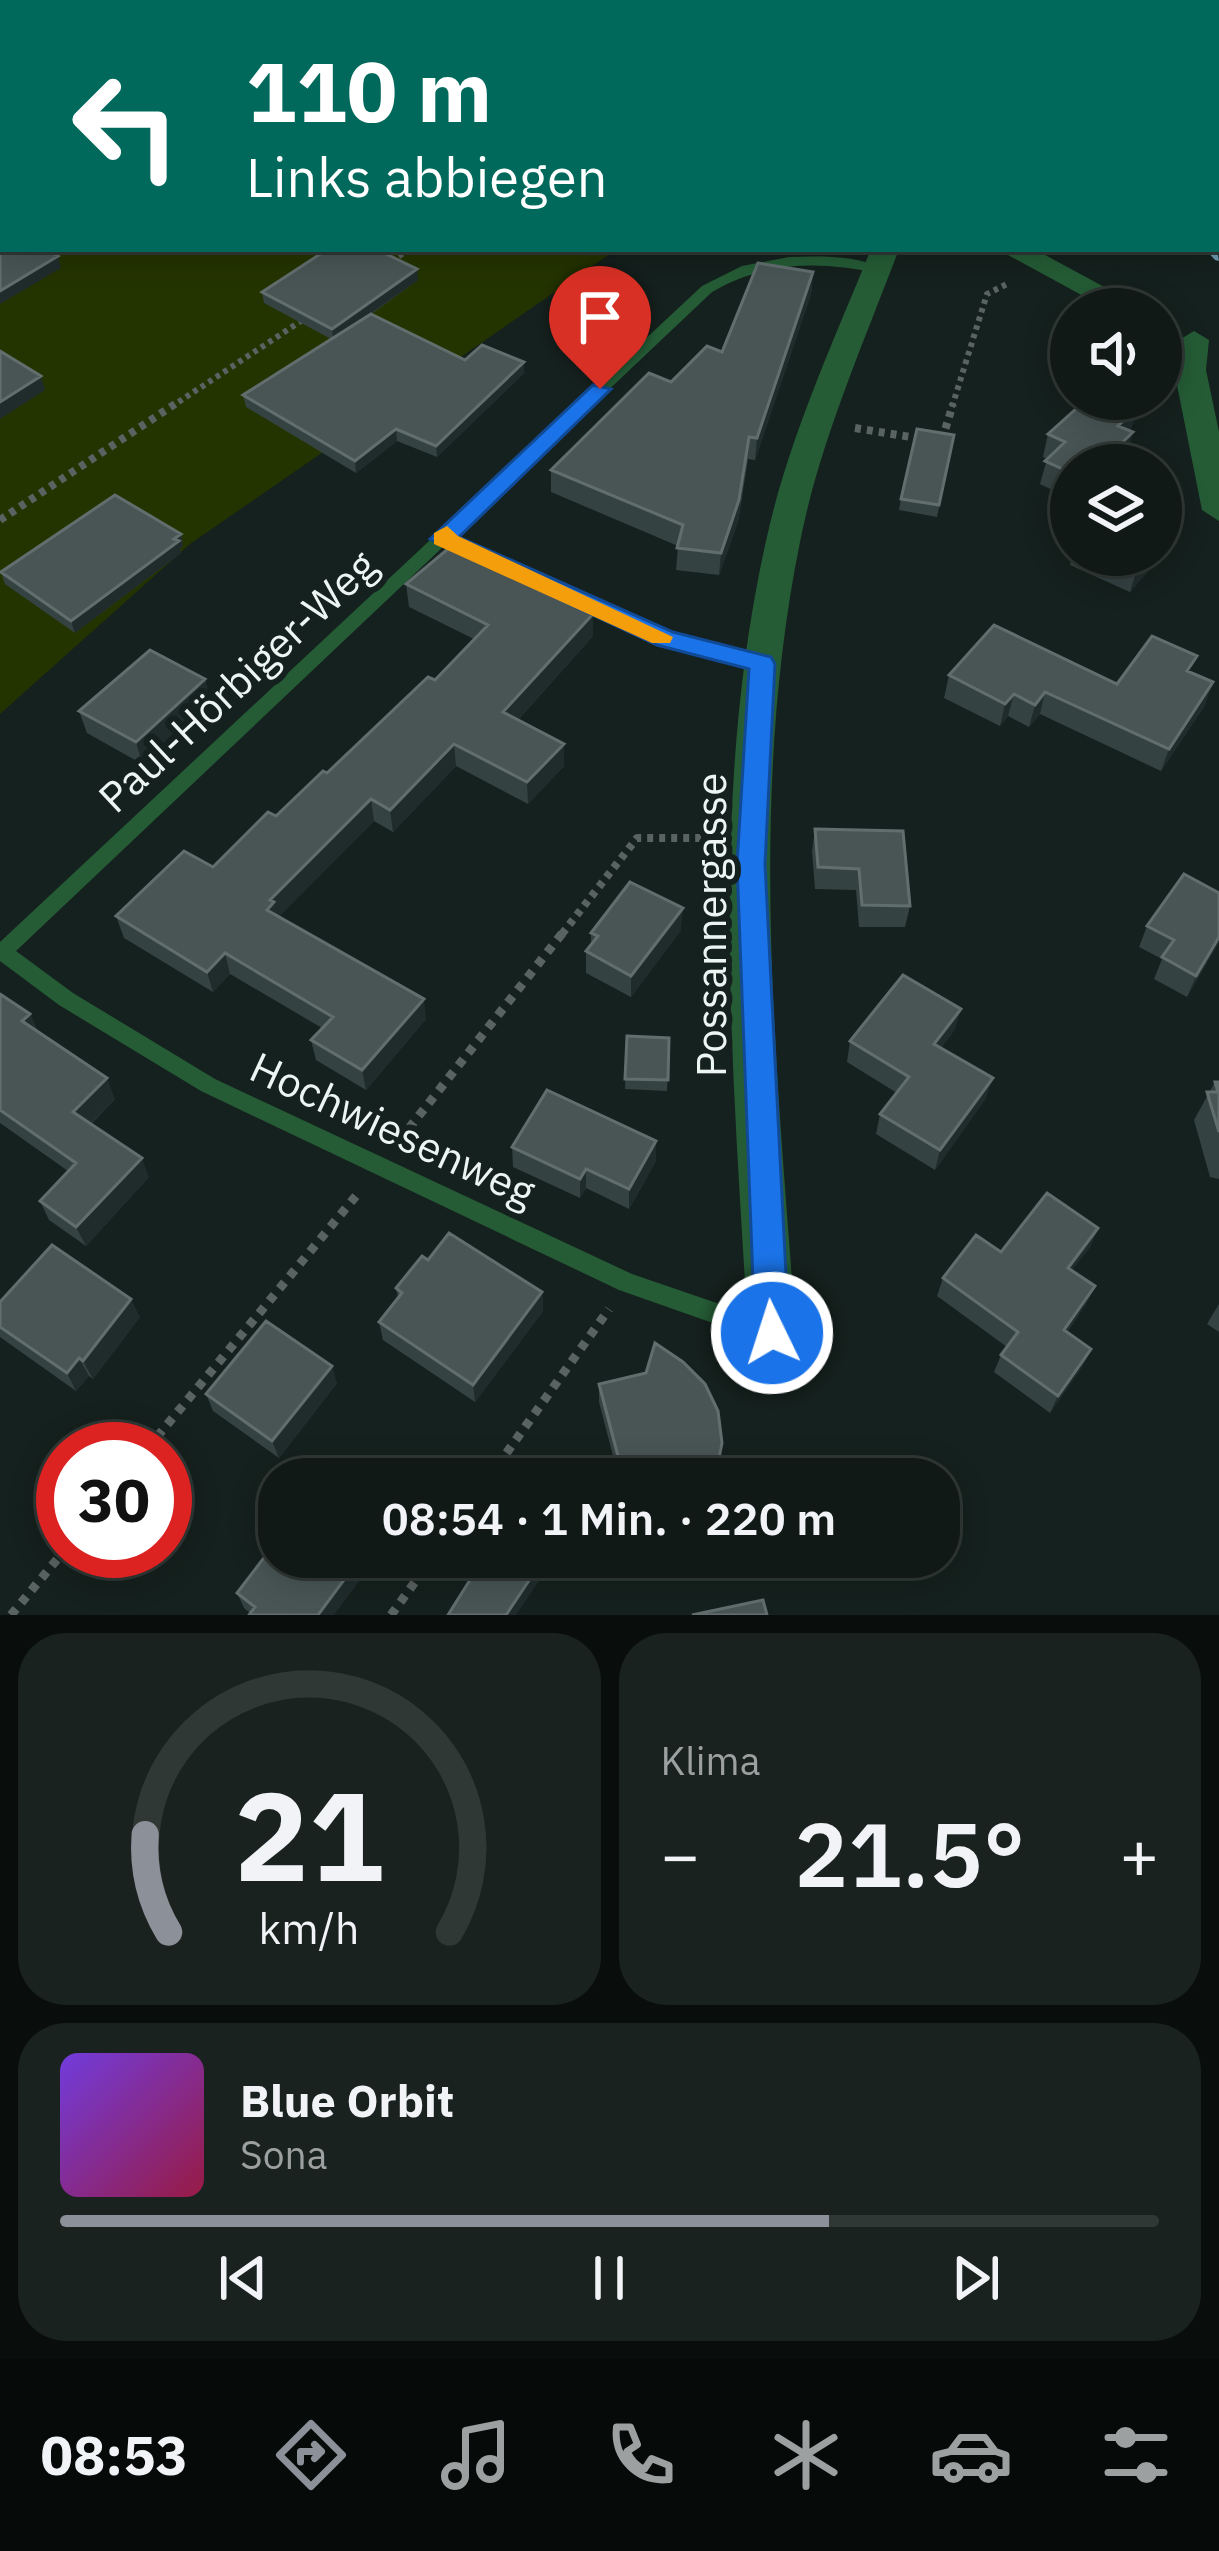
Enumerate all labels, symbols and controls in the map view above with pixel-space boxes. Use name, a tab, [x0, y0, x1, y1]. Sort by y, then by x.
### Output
text: 110 m	[246, 36, 492, 145]
icon: left	[48, 48, 204, 204]
text: Links abbiegen	[246, 142, 607, 212]
pin	[549, 266, 651, 389]
icon: arrive	[567, 284, 633, 350]
map controls	[1050, 288, 1182, 576]
button: sound	[1050, 288, 1182, 420]
button: layers	[1050, 444, 1182, 576]
street label: Paul-Hörbiger-Weg	[86, 538, 388, 824]
street label: Possannergasse	[683, 773, 738, 1077]
street label: Hochwiesenweg	[242, 1039, 544, 1219]
position arrow	[709, 1270, 835, 1396]
speed limit sign: 30	[36, 1422, 192, 1578]
text: 08:54 · 1 Min. · 220 m	[382, 1489, 836, 1547]
text: Klima	[661, 1735, 760, 1786]
text: 21	[234, 1753, 384, 1915]
text: 21.5°	[794, 1795, 1025, 1912]
text: −	[661, 1811, 700, 1897]
text: +	[1119, 1811, 1159, 1897]
text: km/h	[259, 1900, 360, 1956]
text: Blue Orbit	[240, 2071, 454, 2129]
text: Sona	[240, 2129, 327, 2180]
icon: previous	[210, 2245, 276, 2311]
icon: pause	[576, 2245, 642, 2311]
icon: next	[943, 2245, 1009, 2311]
icon: directions	[269, 2413, 353, 2497]
icon: music	[434, 2413, 518, 2497]
icon: phone	[599, 2413, 683, 2497]
icon: climate	[764, 2413, 848, 2497]
icon: car	[929, 2413, 1013, 2497]
icon: filters	[1094, 2413, 1178, 2497]
text: 08:53	[41, 2420, 188, 2490]

